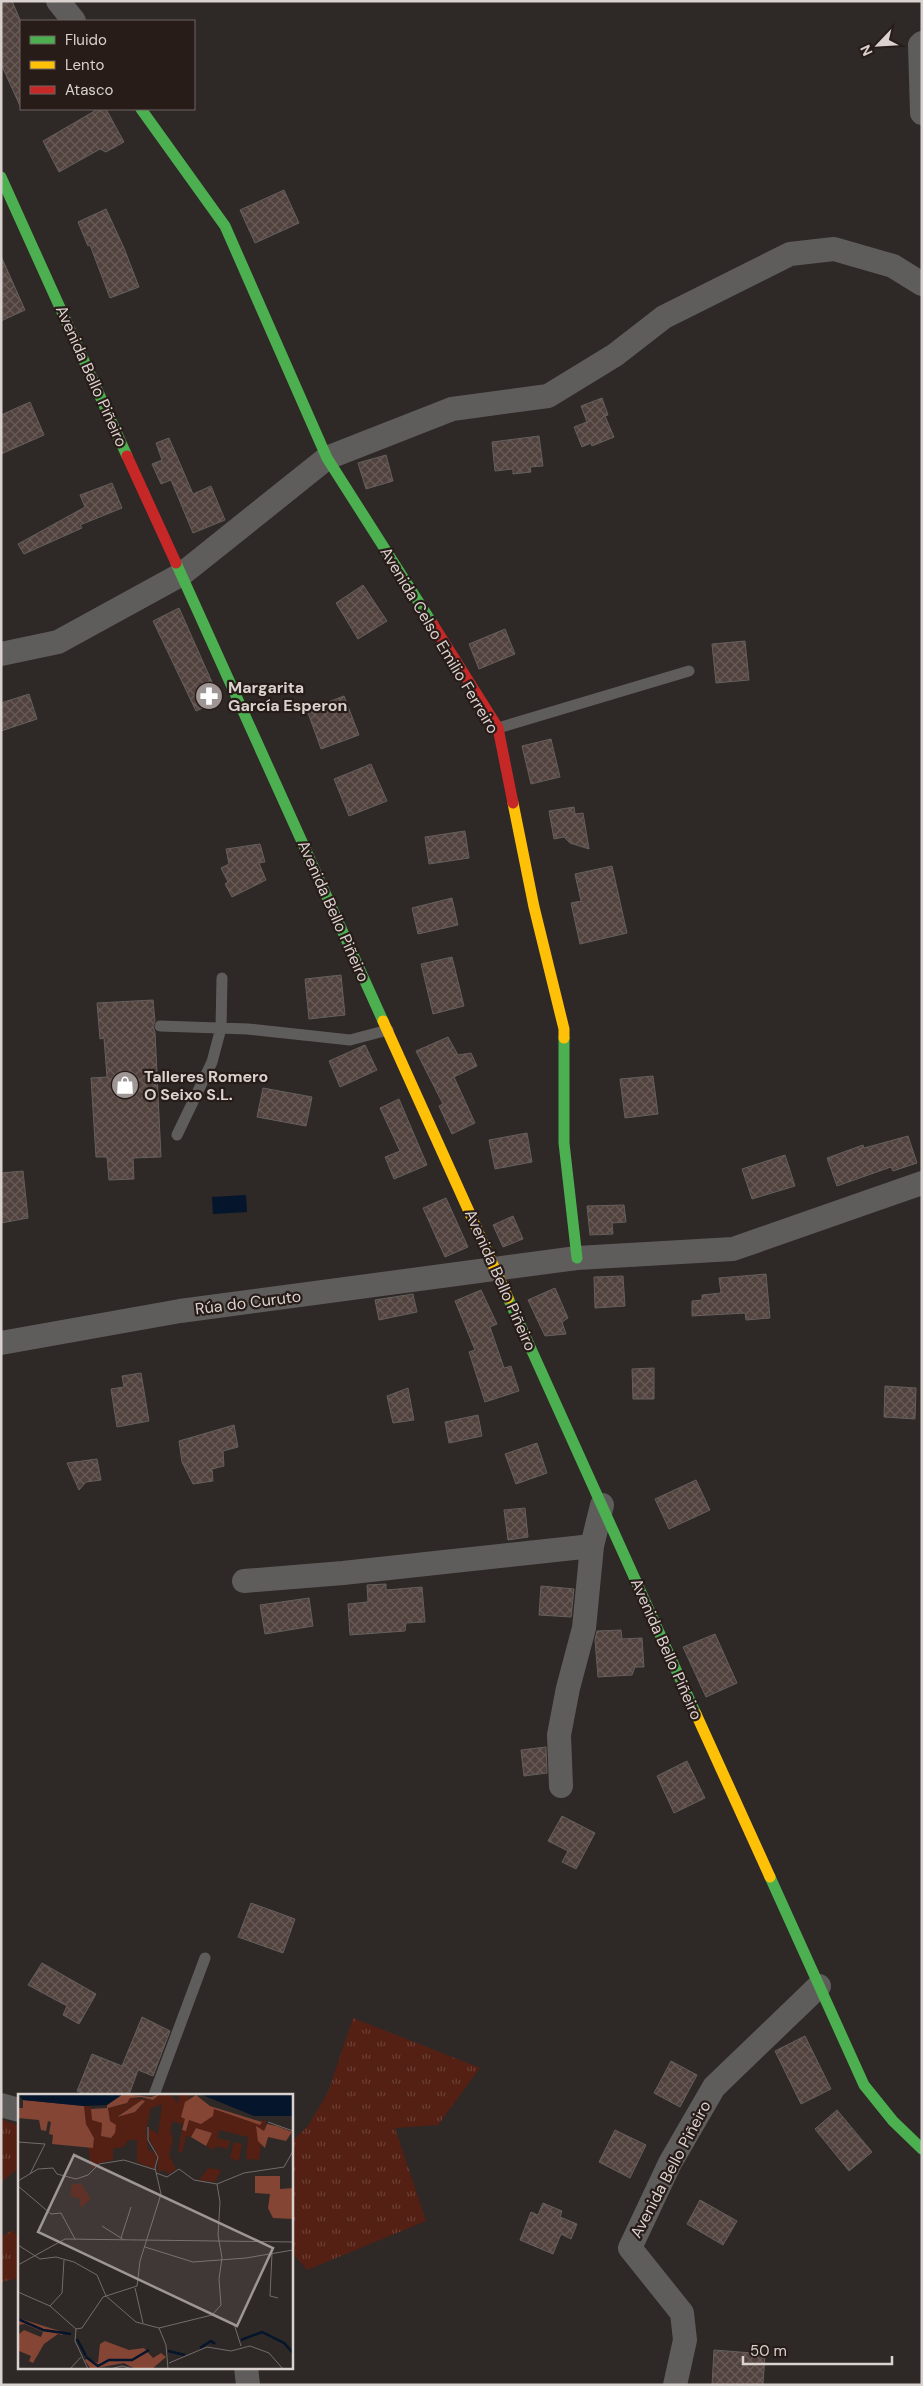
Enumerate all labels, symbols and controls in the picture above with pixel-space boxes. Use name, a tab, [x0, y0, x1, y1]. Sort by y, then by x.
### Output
legend	[20, 20, 195, 110]
north arrow	[853, 20, 903, 70]
text: Fluido	[65, 30, 107, 50]
text: N	[856, 42, 877, 59]
text: Lento	[65, 55, 104, 75]
text: Atasco	[65, 80, 113, 100]
street label: Avenida Bello Piñeiro	[51, 302, 132, 450]
street label: Avenida Celso Emilio Ferreiro	[375, 543, 504, 737]
place label: Margarita García Esperon	[228, 677, 347, 716]
pharmacy icon: Margarita García Esperon	[194, 681, 224, 711]
street label: Avenida Bello Piñeiro	[293, 837, 374, 985]
place label: Talleres Romero O Seixo S.L.	[144, 1066, 268, 1105]
shop icon: Talleres Romero O Seixo S.L.	[110, 1070, 140, 1100]
street label: Avenida Bello Piñeiro	[460, 1206, 541, 1354]
street label: Rúa do Curuto	[194, 1286, 302, 1319]
street label: Avenida Bello Piñeiro	[626, 1575, 707, 1723]
inset map	[18, 2094, 292, 2368]
street label: Avenida Bello Piñeiro	[625, 2097, 716, 2242]
scale bar	[743, 2334, 892, 2366]
text: 50 m	[750, 2341, 787, 2361]

